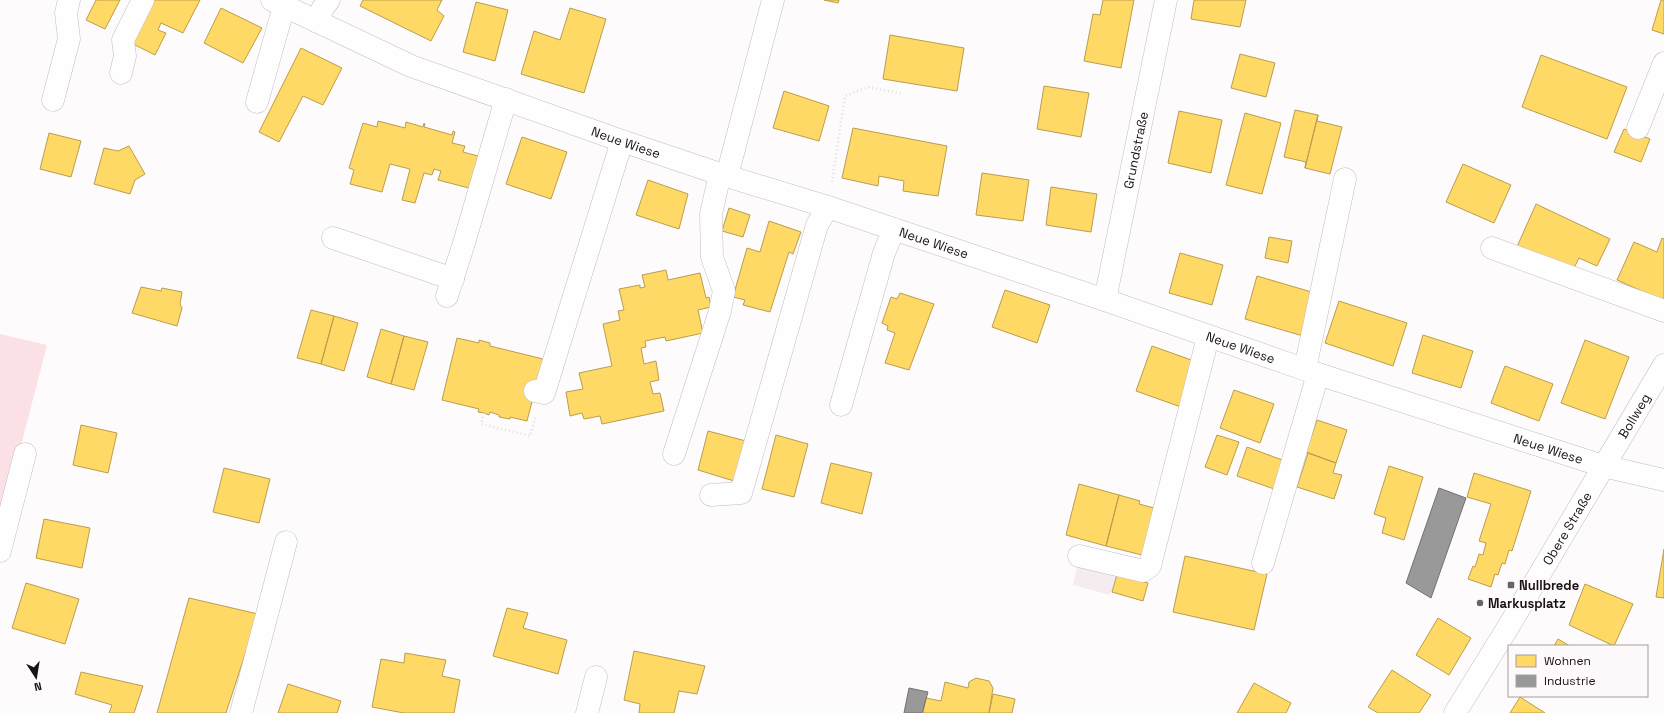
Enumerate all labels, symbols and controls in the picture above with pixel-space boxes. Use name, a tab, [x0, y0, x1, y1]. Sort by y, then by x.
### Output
street label: Grundstraße	[1120, 110, 1152, 190]
street label: Neue Wiese	[589, 123, 663, 162]
street label: Neue Wiese	[897, 224, 971, 263]
street label: Neue Wiese	[1204, 328, 1277, 367]
street label: Bollweg	[1614, 390, 1654, 441]
street label: Neue Wiese	[1511, 430, 1585, 468]
street label: Obere Straße	[1539, 489, 1596, 568]
place label: Nullbrede	[1519, 577, 1579, 594]
marker: Nullbrede	[1506, 580, 1516, 590]
place label: Markusplatz	[1488, 595, 1566, 612]
marker: Markusplatz	[1475, 598, 1485, 608]
legend	[1508, 645, 1648, 697]
text: Wohnen	[1544, 653, 1591, 669]
north arrow	[16, 657, 56, 697]
text: Industrie	[1544, 673, 1596, 689]
text: N	[33, 679, 43, 694]

